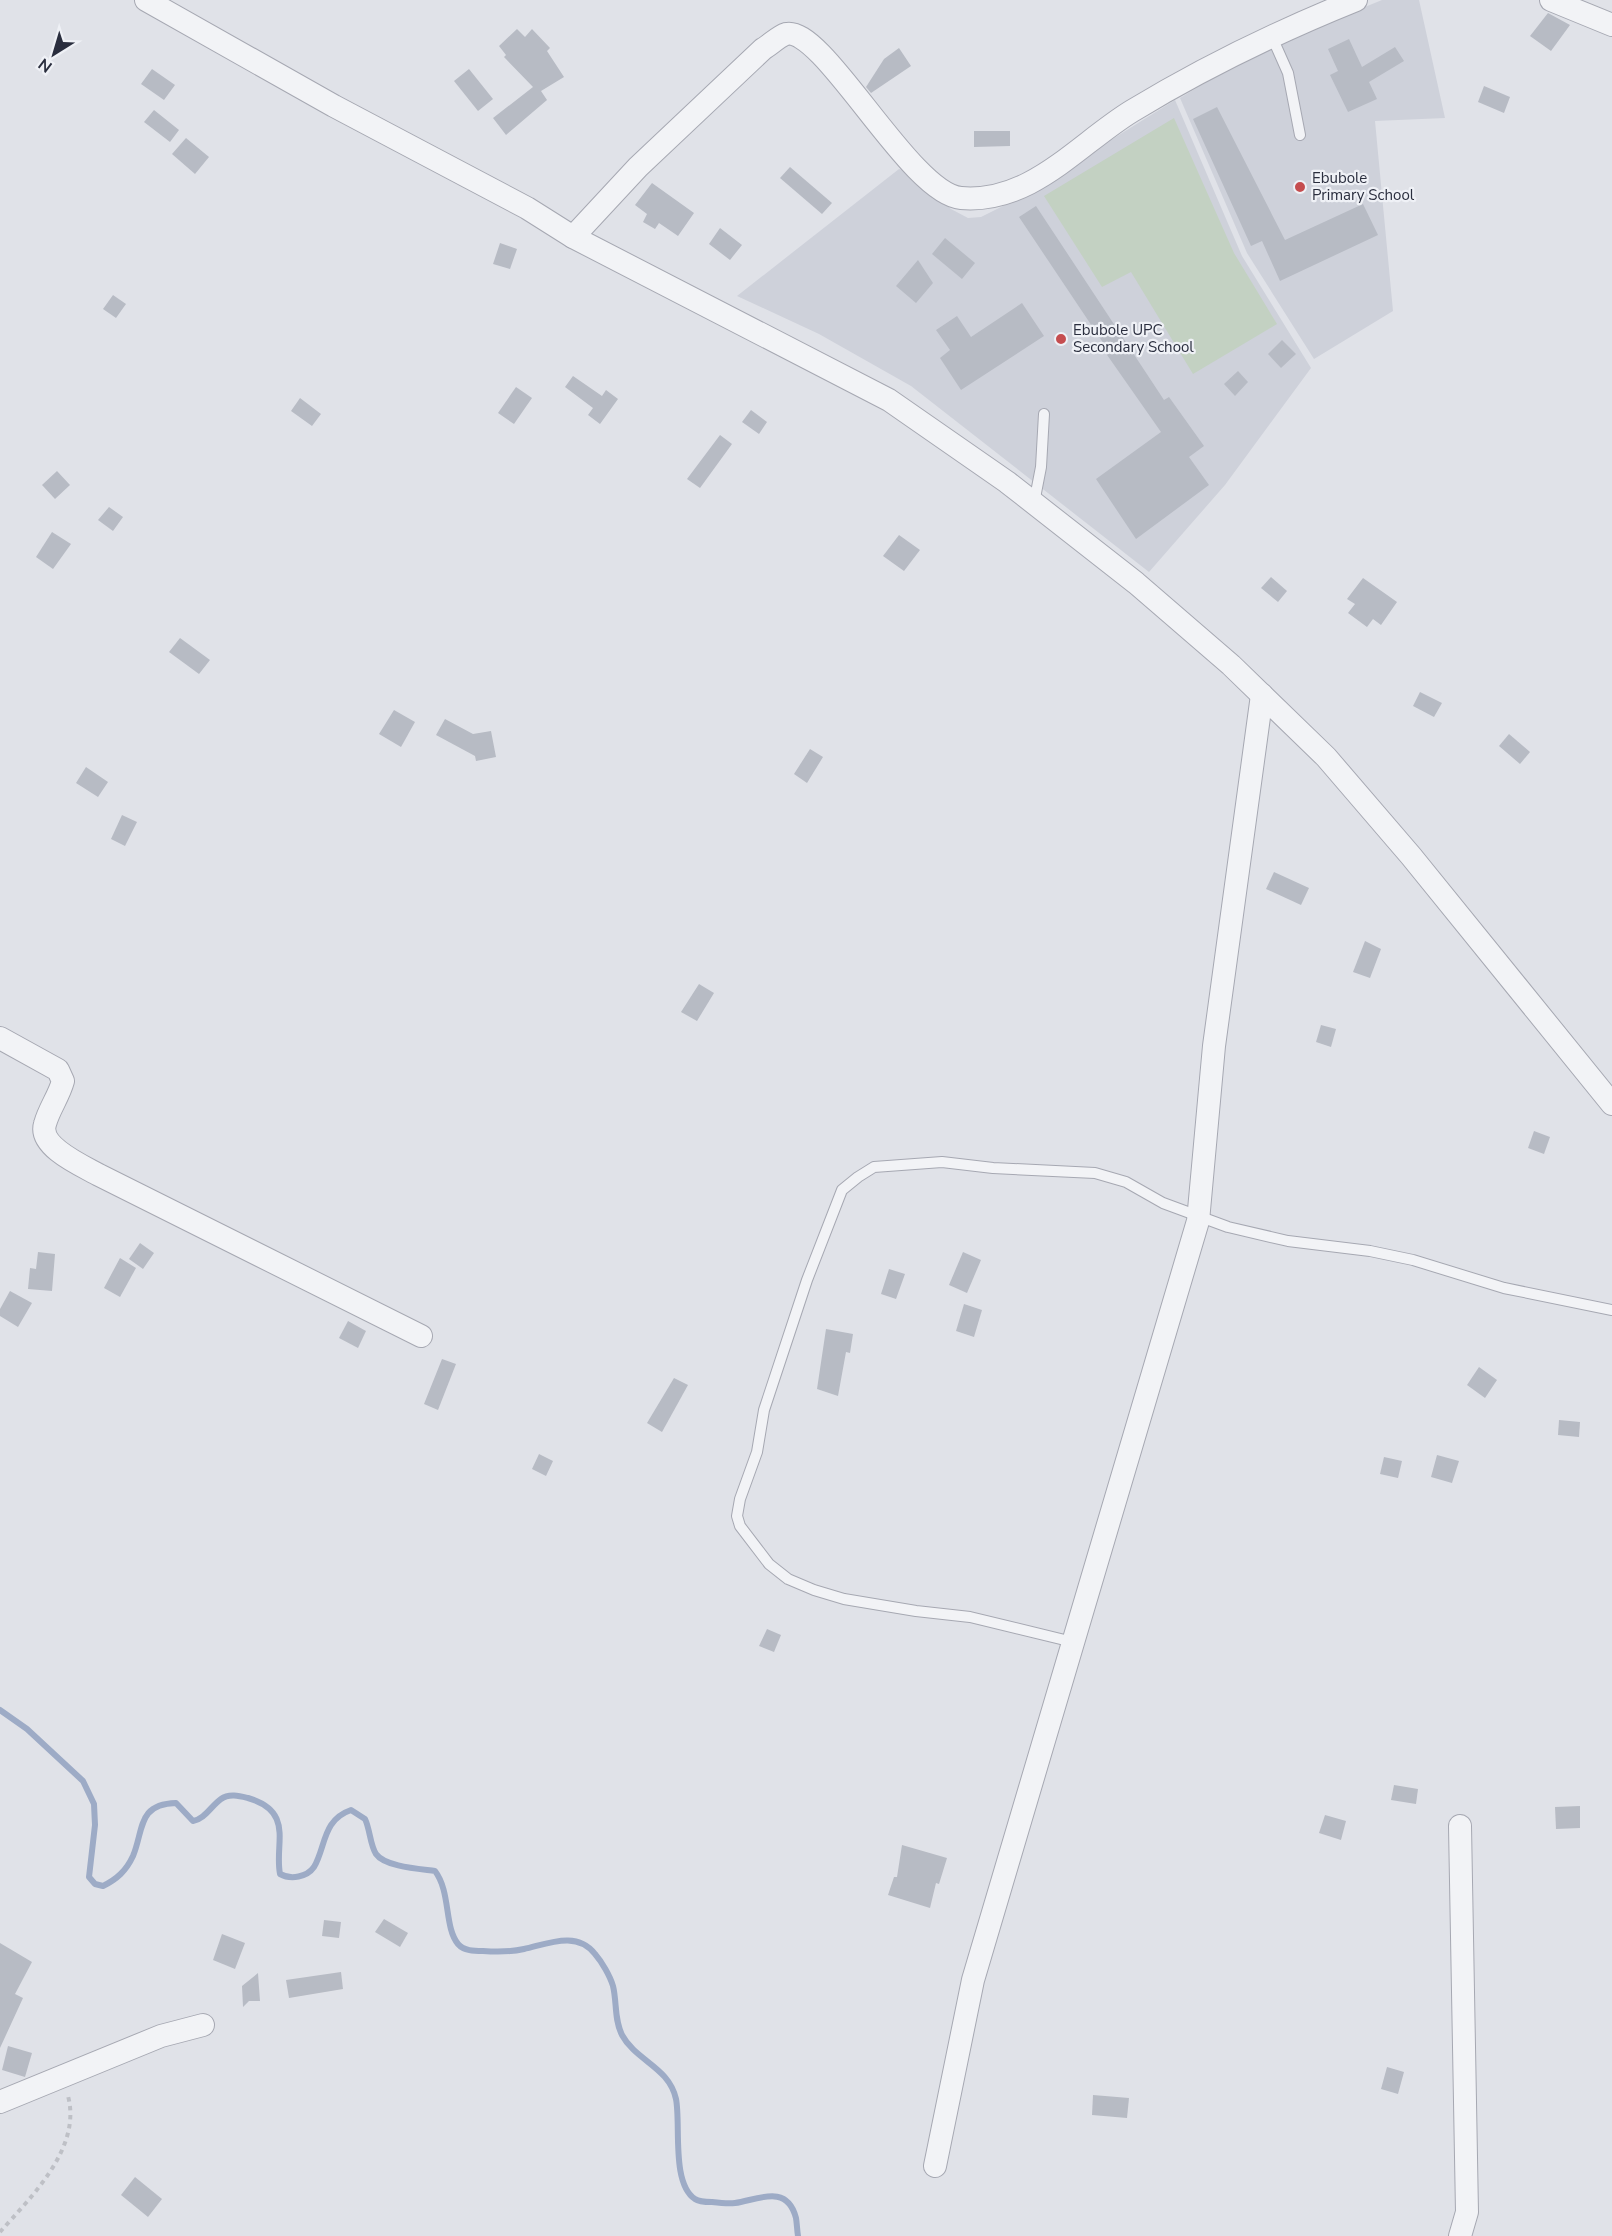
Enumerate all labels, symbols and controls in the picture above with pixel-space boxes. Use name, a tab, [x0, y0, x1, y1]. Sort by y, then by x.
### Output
north arrow	[24, 24, 84, 84]
text: N	[34, 53, 57, 78]
place label: Ebubole Primary School	[1312, 168, 1415, 205]
marker: Ebubole Primary School	[1293, 180, 1307, 194]
place label: Ebubole UPC Secondary School	[1073, 320, 1194, 357]
marker: Ebubole UPC Secondary School	[1054, 332, 1068, 346]

